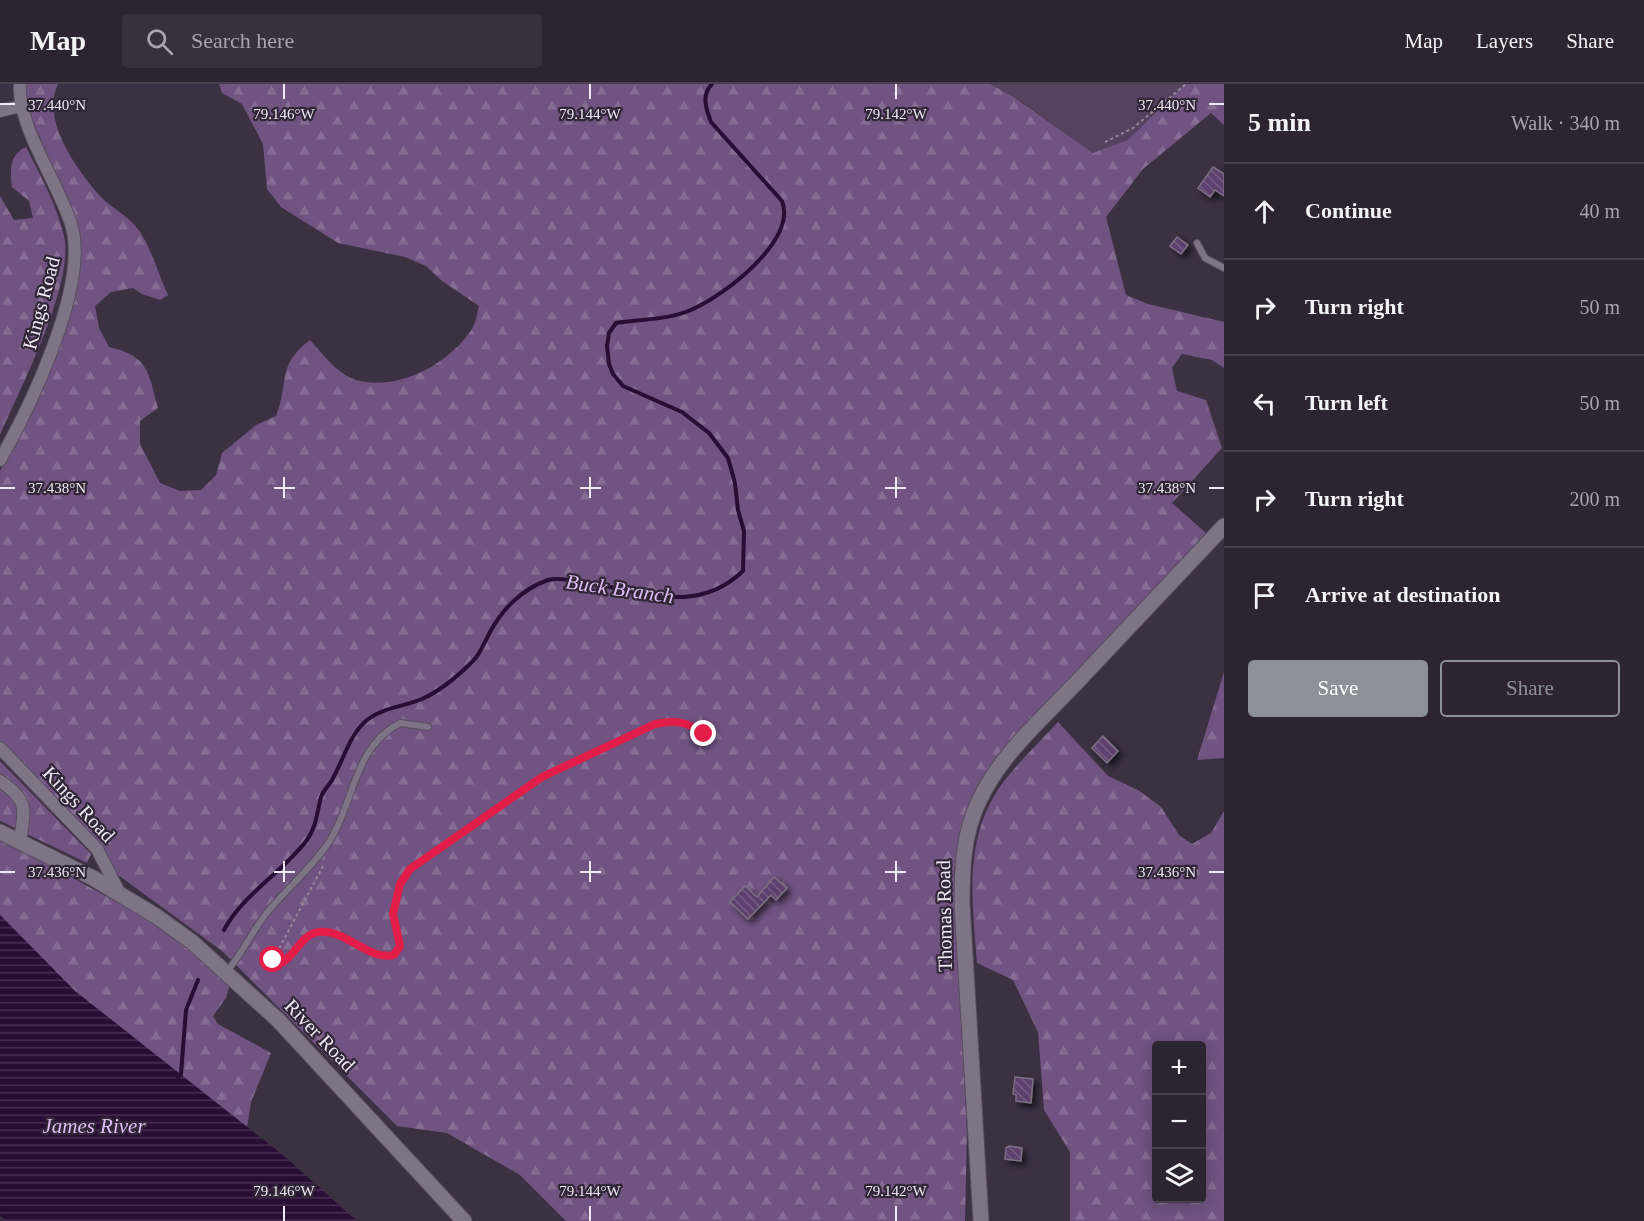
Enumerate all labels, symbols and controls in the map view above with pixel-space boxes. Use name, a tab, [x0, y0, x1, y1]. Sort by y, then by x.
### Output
search box	[122, 14, 542, 68]
text: Map	[30, 25, 86, 56]
icon: search	[143, 25, 176, 58]
text: Search here	[191, 28, 294, 53]
text: Map	[1405, 29, 1443, 53]
text: Layers	[1476, 29, 1533, 53]
text: Share	[1566, 29, 1614, 53]
text: 37.440°N	[28, 97, 86, 113]
text: 37.440°N	[1138, 97, 1196, 113]
text: 79.146°W	[253, 106, 316, 122]
text: 79.144°W	[559, 106, 622, 122]
text: 79.142°W	[865, 106, 928, 122]
text: 5 min	[1248, 108, 1311, 137]
text: Walk · 340 m	[1511, 112, 1620, 134]
icon: ahead	[1248, 195, 1281, 228]
text: Continue	[1305, 198, 1392, 223]
text: 40 m	[1579, 200, 1620, 222]
street label: Kings Road	[18, 254, 65, 352]
icon: right	[1248, 291, 1281, 324]
text: Turn right	[1305, 294, 1404, 319]
text: 50 m	[1579, 296, 1620, 318]
icon: left	[1248, 387, 1281, 420]
text: Turn left	[1305, 390, 1388, 415]
text: 50 m	[1579, 392, 1620, 414]
text: 37.438°N	[28, 480, 86, 496]
text: 37.438°N	[1138, 480, 1196, 496]
icon: right	[1248, 483, 1281, 516]
text: Turn right	[1305, 486, 1404, 511]
text: 200 m	[1569, 488, 1620, 510]
water label: Buck Branch	[564, 570, 676, 608]
icon: arrive	[1248, 579, 1281, 612]
text: Arrive at destination	[1305, 582, 1501, 607]
button: Save	[1248, 660, 1428, 717]
button: Share	[1440, 660, 1620, 717]
route end	[690, 720, 716, 746]
street label: Kings Road	[38, 762, 119, 847]
street label: Thomas Road	[932, 860, 956, 972]
text: 37.436°N	[28, 864, 86, 880]
text: 37.436°N	[1138, 864, 1196, 880]
route start	[259, 946, 285, 972]
street label: River Road	[280, 994, 360, 1076]
map controls	[1152, 1041, 1206, 1203]
button: +	[1152, 1041, 1206, 1095]
button: −	[1152, 1095, 1206, 1149]
water label: James River	[42, 1114, 146, 1138]
button: layers	[1152, 1149, 1206, 1203]
text: 79.146°W	[253, 1183, 316, 1199]
text: 79.144°W	[559, 1183, 622, 1199]
text: 79.142°W	[865, 1183, 928, 1199]

